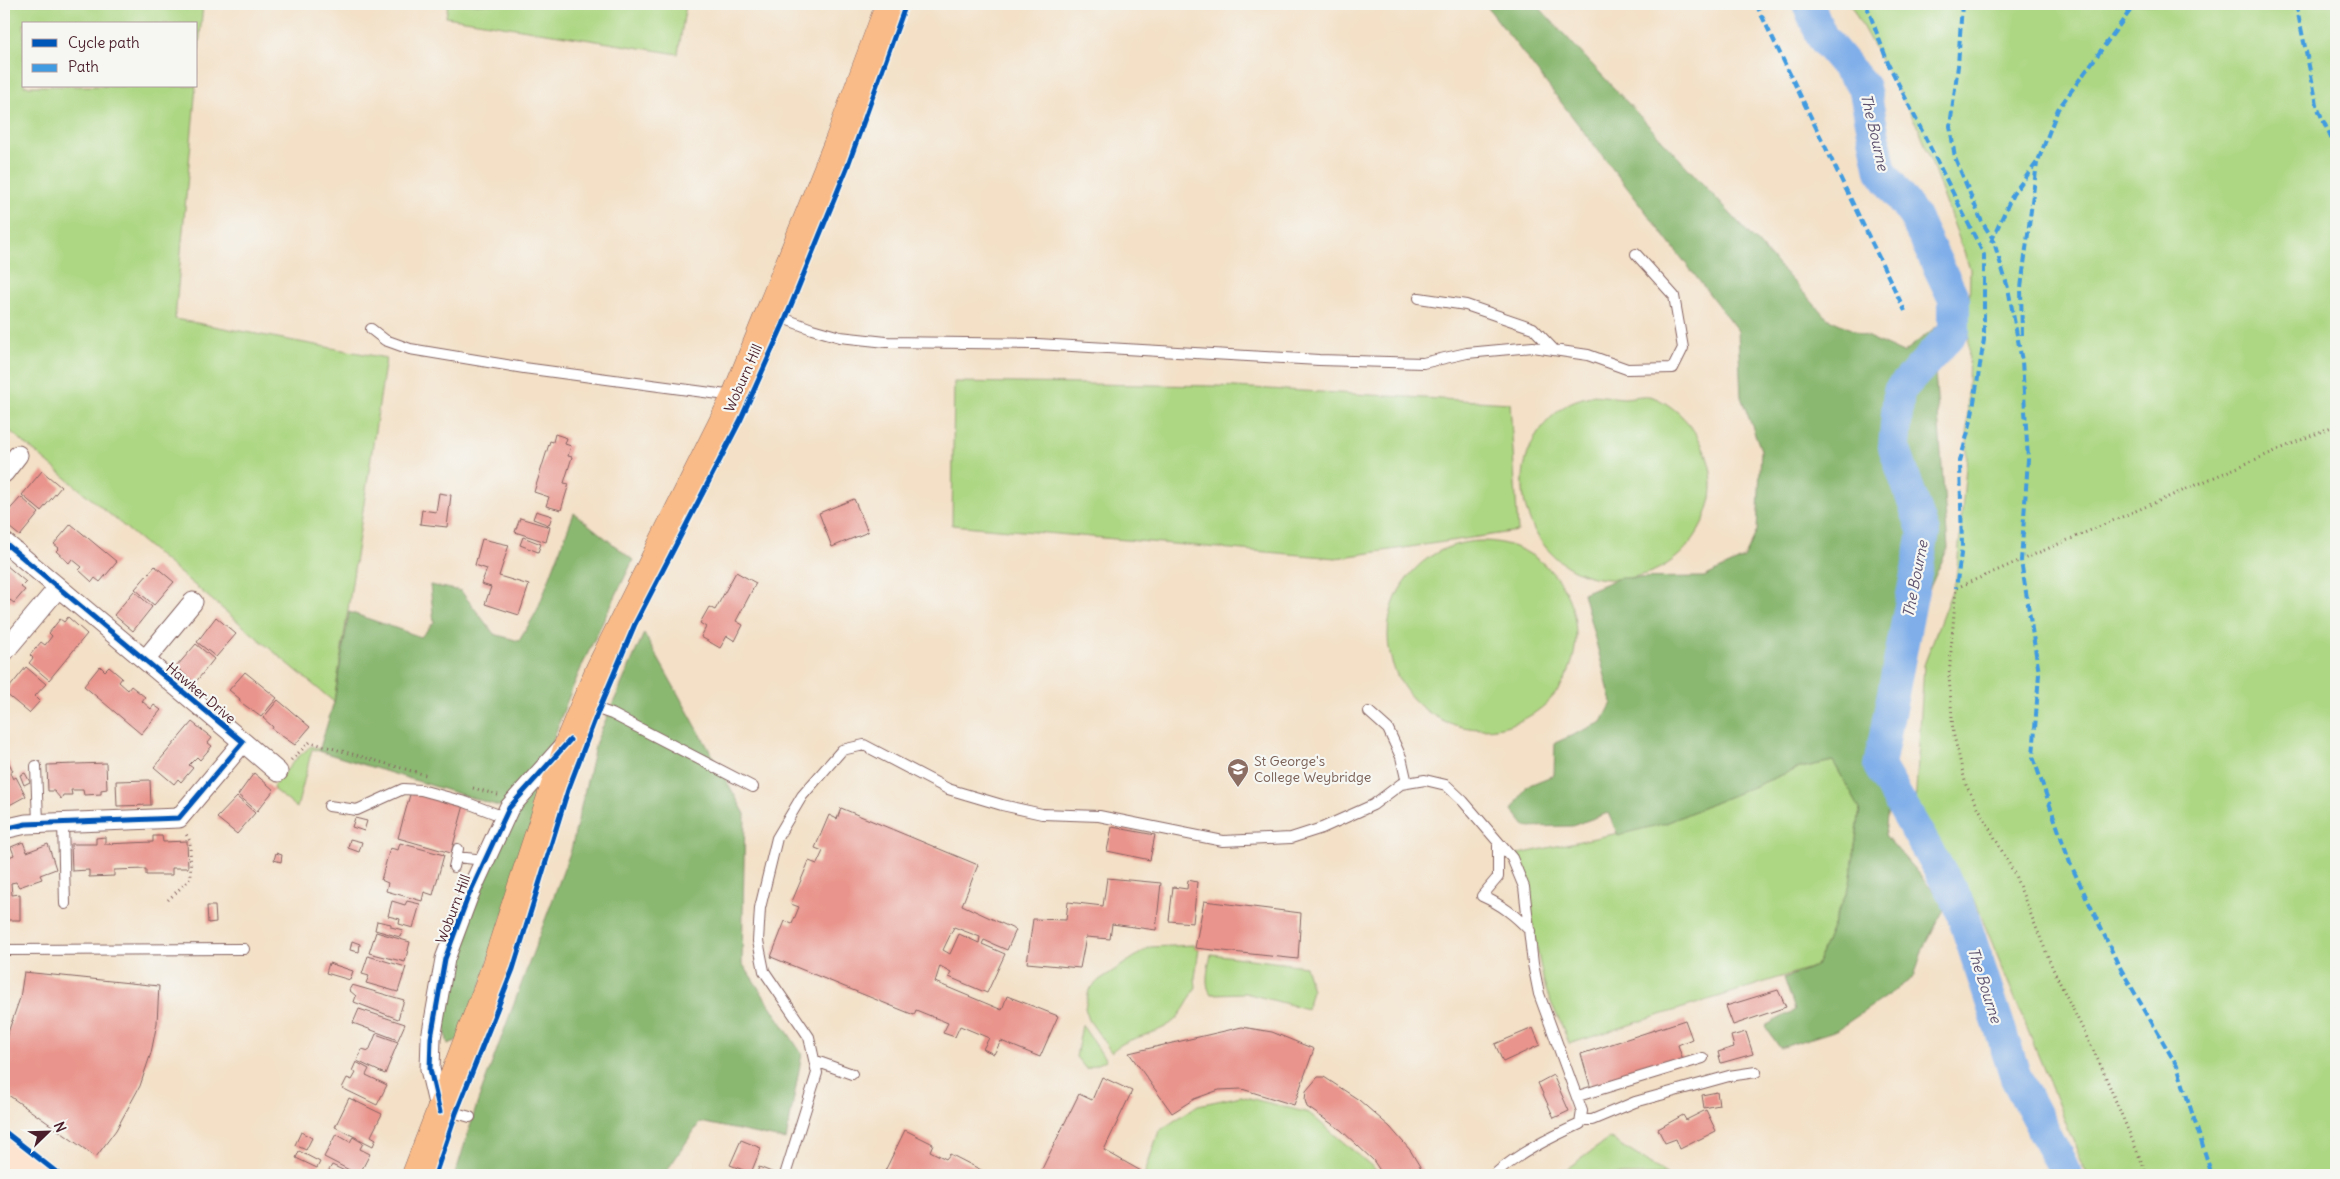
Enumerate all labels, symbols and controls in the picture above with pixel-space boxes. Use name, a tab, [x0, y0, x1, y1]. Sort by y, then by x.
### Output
legend	[22, 22, 198, 88]
text: Cycle path	[68, 33, 140, 52]
text: Path	[68, 57, 99, 76]
water label: The Bourne	[1857, 92, 1893, 173]
street label: Woburn Hill	[720, 341, 766, 415]
water label: The Bourne	[1898, 538, 1932, 619]
street label: Hawker Drive	[162, 659, 240, 727]
place label: St George's College Weybridge	[1254, 752, 1371, 786]
school or university icon: St George's College Weybridge	[1226, 757, 1250, 788]
street label: Woburn Hill	[432, 872, 474, 946]
water label: The Bourne	[1964, 945, 2006, 1026]
north arrow	[22, 1106, 72, 1156]
text: N	[50, 1119, 70, 1135]

